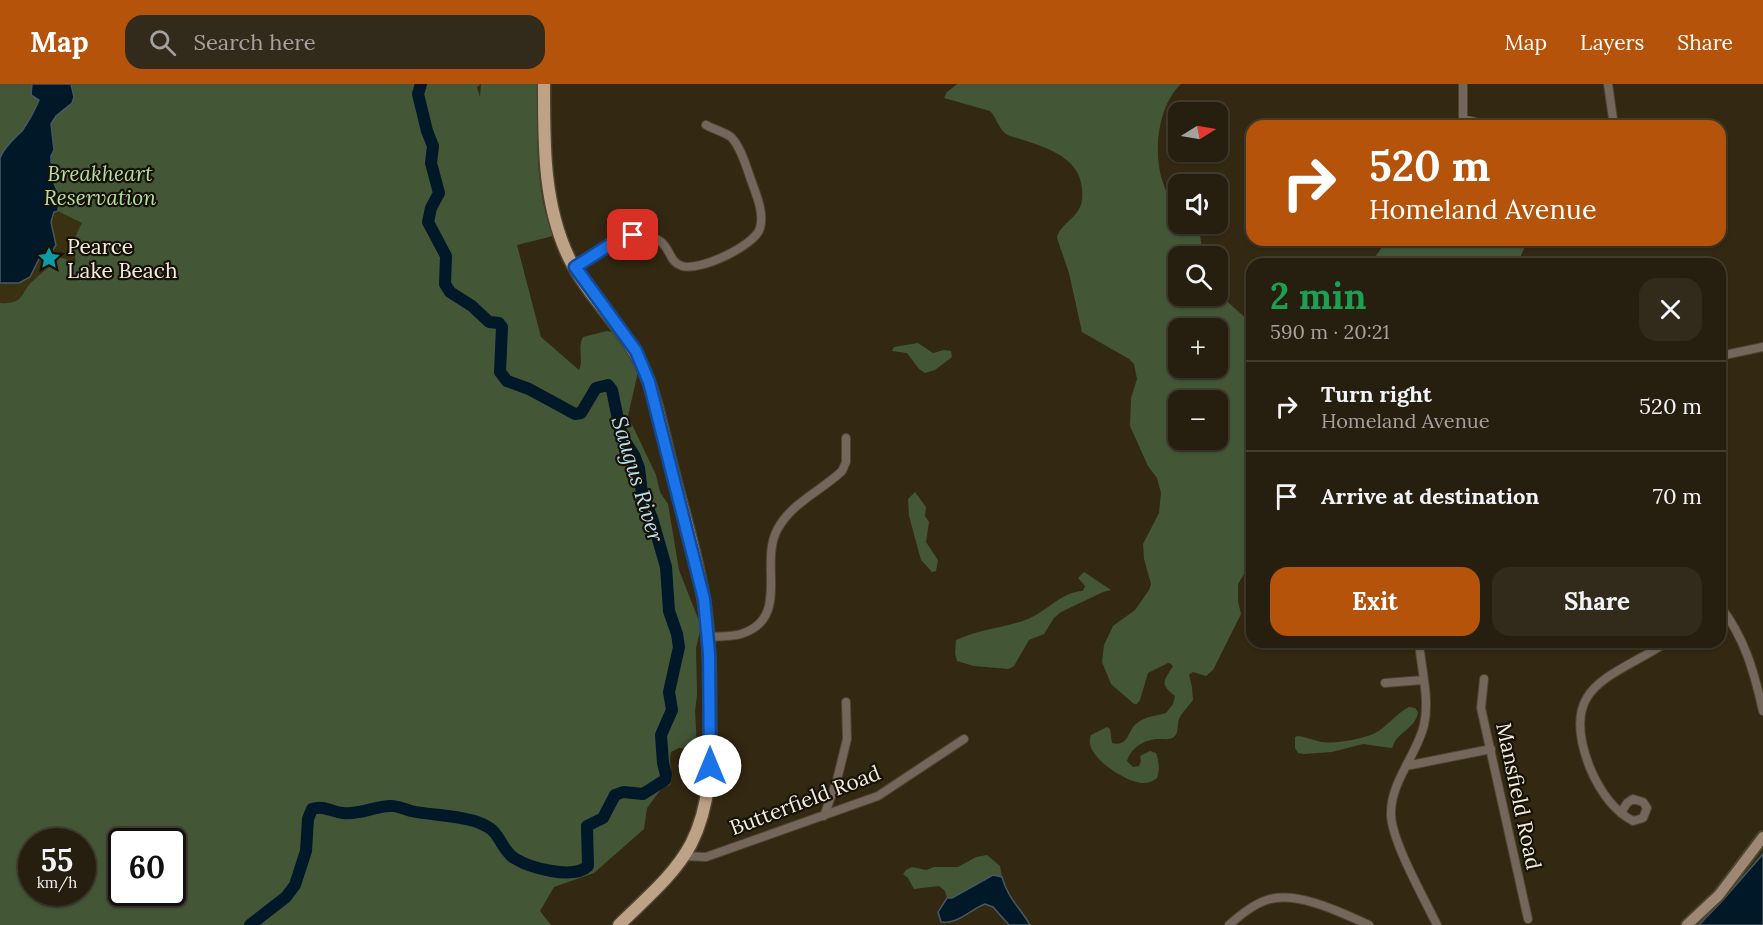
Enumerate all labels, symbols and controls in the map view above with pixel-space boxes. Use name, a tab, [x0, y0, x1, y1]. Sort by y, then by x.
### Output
search box	[125, 15, 545, 69]
text: Map	[30, 24, 89, 60]
icon: search	[146, 26, 179, 59]
text: Search here	[194, 28, 316, 56]
text: Map	[1504, 29, 1547, 56]
text: Layers	[1580, 29, 1644, 56]
text: Share	[1677, 29, 1733, 56]
north arrow	[1168, 102, 1228, 162]
map controls	[1168, 102, 1228, 450]
text: 520 m	[1369, 139, 1490, 193]
icon: right	[1270, 144, 1348, 222]
park label: Breakheart Reservation	[44, 160, 156, 211]
button: sound	[1168, 174, 1228, 234]
text: Homeland Avenue	[1369, 192, 1597, 226]
pin	[607, 209, 658, 260]
icon: arrive	[616, 218, 649, 251]
place label: Pearce Lake Beach	[67, 233, 177, 284]
place icon: Pearce Lake Beach	[36, 245, 62, 271]
button: search	[1168, 246, 1228, 306]
text: 2 min	[1270, 273, 1367, 319]
button: close	[1639, 278, 1702, 341]
button: +	[1168, 318, 1228, 378]
text: 590 m · 20:21	[1270, 319, 1390, 344]
text: Turn right	[1321, 380, 1432, 408]
button: −	[1168, 390, 1228, 450]
icon: right	[1270, 390, 1303, 423]
text: 520 m	[1639, 392, 1702, 420]
text: Homeland Avenue	[1321, 408, 1490, 433]
water label: Saugus River	[606, 413, 671, 546]
icon: arrive	[1270, 480, 1303, 513]
text: Arrive at destination	[1321, 482, 1539, 510]
text: 70 m	[1653, 482, 1702, 510]
button: Exit	[1270, 567, 1480, 636]
button: Share	[1492, 567, 1702, 636]
street label: Mansfield Road	[1490, 720, 1548, 872]
position arrow	[678, 734, 742, 798]
street label: Butterfield Road	[726, 759, 884, 841]
speed limit sign: 60	[108, 828, 186, 906]
text: 55	[41, 841, 73, 879]
text: km/h	[37, 873, 77, 892]

